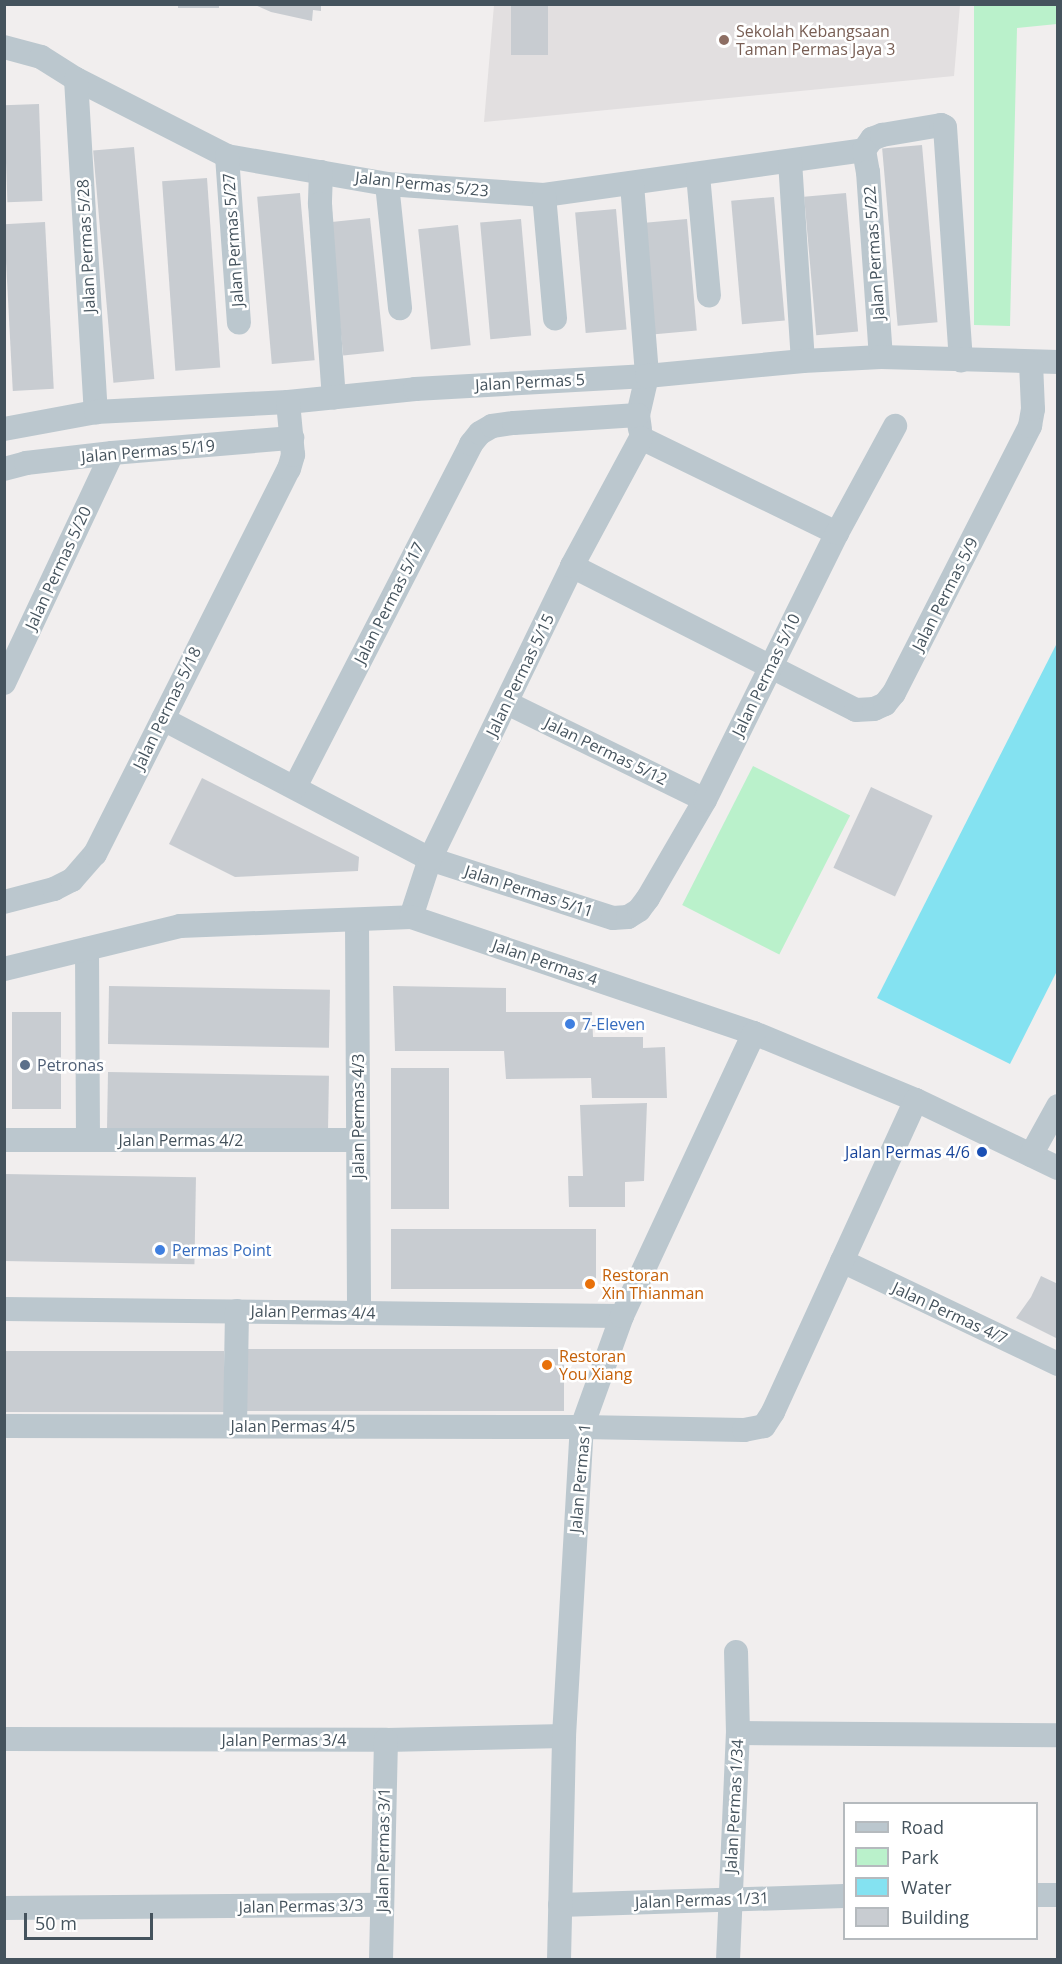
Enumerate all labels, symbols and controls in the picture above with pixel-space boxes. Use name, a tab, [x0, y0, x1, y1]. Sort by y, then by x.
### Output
place label: Sekolah Kebangsaan Taman Permas Jaya 3	[736, 21, 895, 59]
marker: Sekolah Kebangsaan Taman Permas Jaya 3	[717, 33, 731, 47]
street label: Jalan Permas 5/23	[354, 167, 490, 201]
street label: Jalan Permas 5/27	[219, 172, 247, 308]
street label: Jalan Permas 5/28	[73, 179, 99, 313]
street label: Jalan Permas 5/22	[860, 185, 888, 321]
street label: Jalan Permas 5	[475, 370, 585, 394]
street label: Jalan Permas 5/19	[80, 436, 216, 466]
street label: Jalan Permas 5/20	[21, 503, 95, 633]
street label: Jalan Permas 5/9	[908, 534, 982, 654]
street label: Jalan Permas 5/17	[350, 539, 428, 667]
street label: Jalan Permas 5/15	[482, 611, 558, 739]
street label: Jalan Permas 5/10	[728, 611, 804, 739]
street label: Jalan Permas 5/18	[129, 644, 205, 772]
street label: Jalan Permas 5/12	[542, 713, 670, 789]
street label: Jalan Permas 5/11	[462, 861, 596, 921]
street label: Jalan Permas 4	[490, 935, 600, 989]
place label: 7-Eleven	[582, 1014, 645, 1034]
marker: 7-Eleven	[563, 1017, 577, 1031]
street label: Jalan Permas 4/3	[348, 1054, 368, 1178]
place label: Petronas	[37, 1055, 104, 1075]
marker: Petronas	[18, 1058, 32, 1072]
street label: Jalan Permas 4/2	[119, 1130, 243, 1150]
place label: Jalan Permas 4/6	[845, 1142, 970, 1162]
marker: Jalan Permas 4/6	[975, 1145, 989, 1159]
place label: Permas Point	[172, 1240, 271, 1260]
marker: Permas Point	[153, 1243, 167, 1257]
place label: Restoran Xin Thianman	[602, 1265, 704, 1303]
marker: Restoran Xin Thianman	[583, 1277, 597, 1291]
street label: Jalan Permas 4/7	[889, 1278, 1011, 1348]
street label: Jalan Permas 4/4	[250, 1301, 376, 1323]
place label: Restoran You Xiang	[559, 1346, 632, 1384]
marker: Restoran You Xiang	[540, 1358, 554, 1372]
street label: Jalan Permas 4/5	[231, 1416, 355, 1436]
street label: Jalan Permas 1	[566, 1422, 594, 1534]
street label: Jalan Permas 3/4	[222, 1730, 346, 1750]
street label: Jalan Permas 1/34	[721, 1739, 747, 1873]
street label: Jalan Permas 3/1	[372, 1787, 394, 1913]
legend	[843, 1802, 1038, 1940]
text: Road	[901, 1815, 944, 1839]
text: Park	[901, 1845, 939, 1869]
text: Water	[901, 1875, 952, 1899]
street label: Jalan Permas 1/31	[635, 1888, 769, 1912]
street label: Jalan Permas 3/3	[238, 1895, 364, 1917]
scale bar	[27, 1901, 156, 1939]
text: Building	[901, 1905, 969, 1929]
text: 50 m	[35, 1911, 77, 1935]

